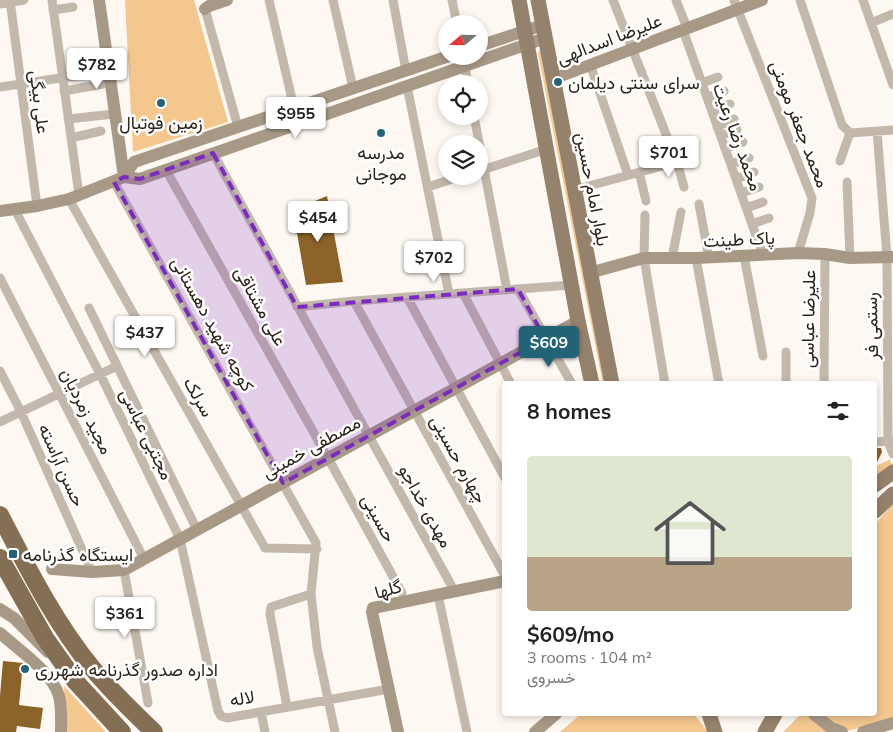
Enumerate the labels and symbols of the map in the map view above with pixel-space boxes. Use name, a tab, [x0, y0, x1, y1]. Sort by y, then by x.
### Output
street label: علیرضا اسدالهی	[553, 8, 665, 70]
north arrow	[438, 15, 488, 65]
pin: $782	[67, 48, 127, 90]
street label: محمد جعفر مومنی	[765, 57, 835, 191]
street label: علی بیگی	[25, 69, 55, 135]
place label: سرای سنتی دیلمان	[568, 71, 700, 94]
marker: سرای سنتی دیلمان	[552, 76, 564, 88]
street label: محمد رضا رعیت	[708, 80, 768, 194]
pin: $955	[266, 96, 326, 139]
marker: زمین فوتبال	[155, 97, 167, 109]
place label: زمین فوتبال	[119, 111, 203, 134]
marker: مدرسه موجانی	[375, 127, 387, 139]
street label: بلوار امام حسین	[570, 130, 615, 248]
pin: $701	[639, 136, 699, 178]
place label: مدرسه موجانی	[355, 141, 407, 185]
pin: $454	[288, 200, 348, 243]
street label: پاک طینت	[703, 226, 776, 253]
pin: $702	[404, 240, 464, 283]
street label: کوچه شهید دهستانی	[166, 252, 260, 396]
street label: علی مشتاقی	[230, 262, 292, 350]
street label: علیرضا عباسی	[796, 270, 820, 368]
street label: رستمی فر	[859, 292, 883, 361]
pin: $437	[115, 316, 175, 358]
pin: $609	[519, 326, 579, 368]
street label: مجید زمردیان	[55, 364, 119, 458]
street label: سرلک	[179, 373, 219, 421]
street label: مجتبی عباسی	[115, 385, 179, 483]
street label: مصطفی خمینی	[258, 410, 364, 484]
street label: چهارم حسینی	[424, 411, 493, 508]
street label: حسن آراسته	[33, 420, 91, 510]
street label: مهدی خداجو	[394, 460, 458, 552]
street label: حسینی	[356, 490, 402, 546]
place label: ایستگاه گذرنامه	[23, 543, 133, 566]
marker: ایستگاه گذرنامه	[7, 548, 19, 560]
street label: گلها	[372, 574, 404, 604]
pin: $361	[95, 596, 155, 639]
place label: اداره صدور گذرنامه شهرری	[35, 658, 218, 681]
marker: اداره صدور گذرنامه شهرری	[19, 663, 31, 675]
street label: لاله	[228, 685, 256, 711]

